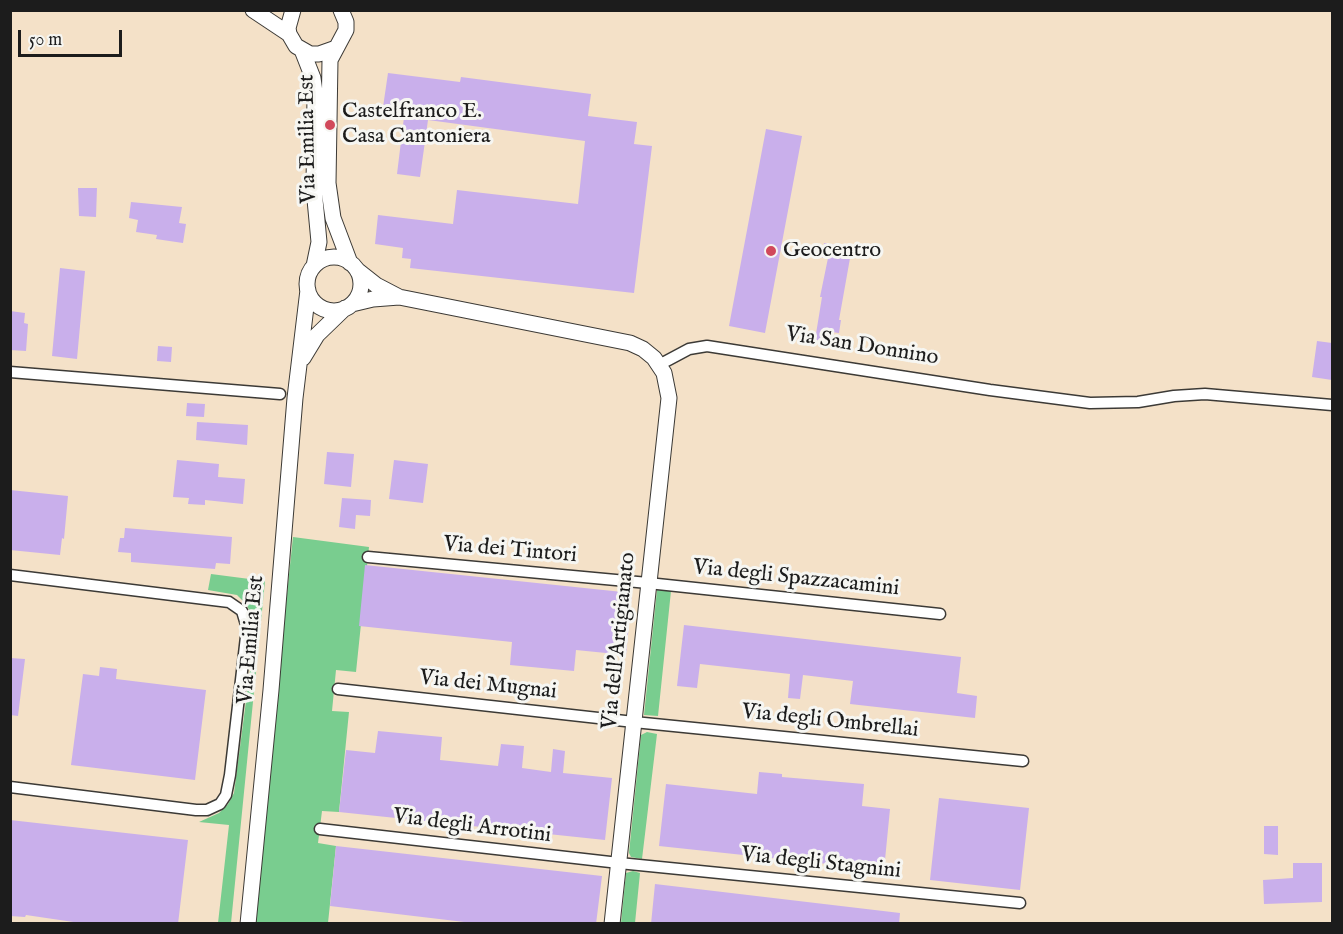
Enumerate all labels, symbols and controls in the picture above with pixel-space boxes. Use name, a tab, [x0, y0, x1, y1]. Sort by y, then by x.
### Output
scale bar	[21, 18, 124, 56]
text: 50 m	[29, 29, 62, 52]
street label: Via Emilia Est	[295, 74, 323, 204]
place label: Castelfranco E. Casa Cantoniera	[342, 99, 491, 150]
marker: Castelfranco E. Casa Cantoniera	[323, 118, 337, 132]
place label: Geocentro	[783, 238, 881, 264]
marker: Geocentro	[764, 244, 778, 258]
street label: Via San Donnino	[784, 322, 940, 372]
street label: Via dei Tintori	[442, 532, 578, 570]
street label: Via dell'Artigianato	[598, 551, 642, 731]
street label: Via degli Spazzacamini	[692, 555, 900, 603]
street label: Via Emilia Est	[233, 574, 271, 706]
street label: Via dei Mugnai	[418, 666, 558, 706]
street label: Via degli Ombrellai	[740, 700, 920, 744]
street label: Via degli Arrotini	[391, 804, 553, 850]
street label: Via degli Stagnini	[740, 842, 902, 886]

